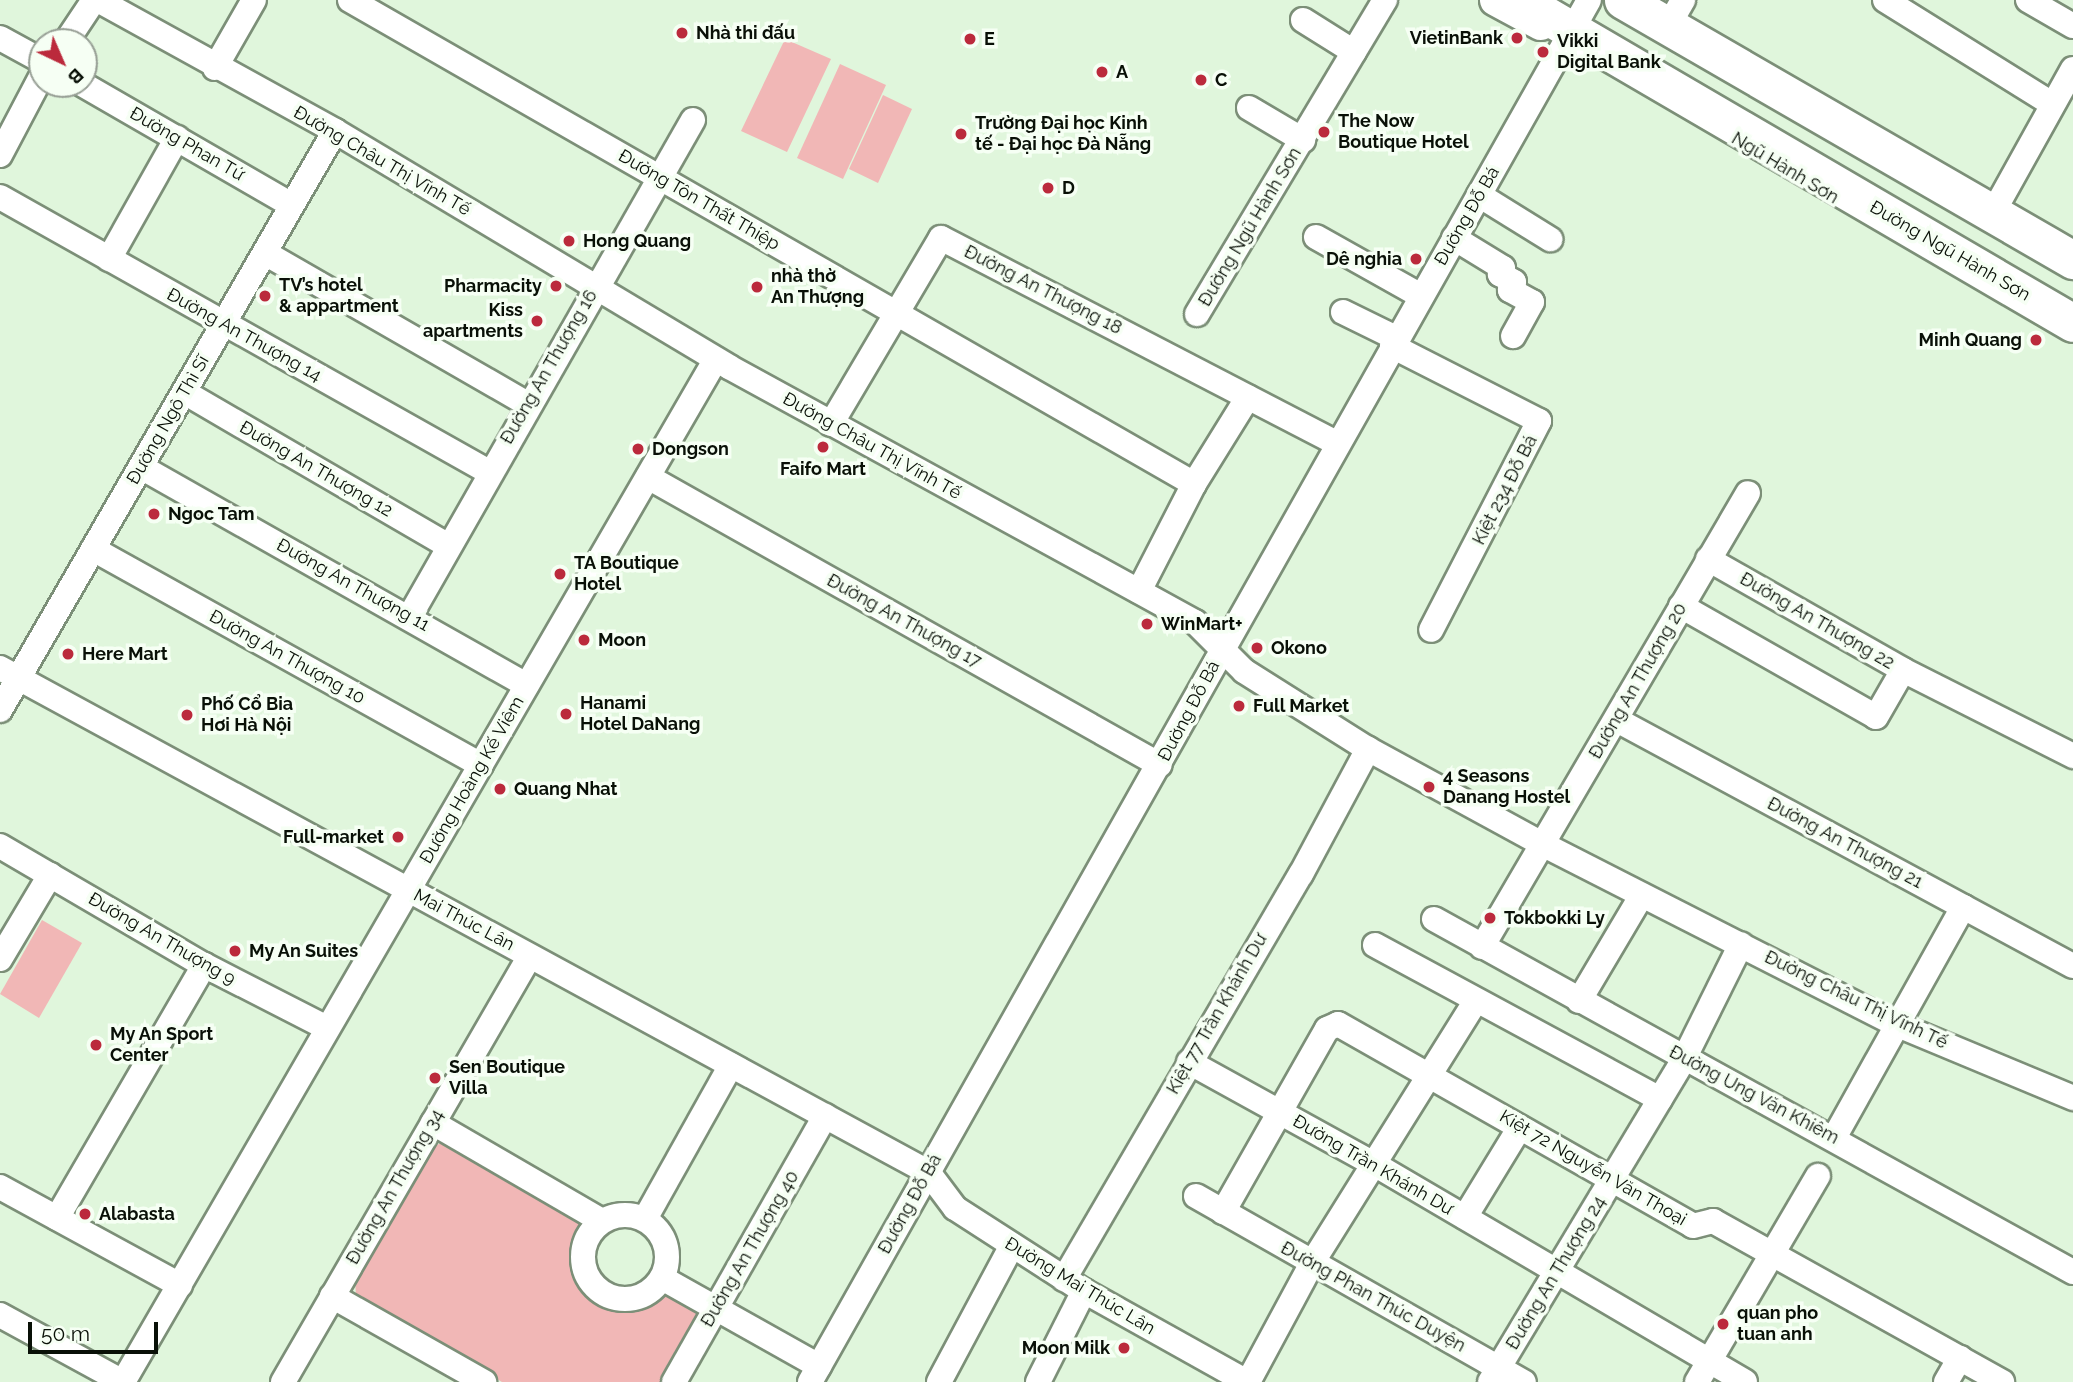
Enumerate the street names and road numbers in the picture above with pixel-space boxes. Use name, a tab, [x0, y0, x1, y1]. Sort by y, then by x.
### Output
street label: Đường Châu Thị Vĩnh Tế	[289, 101, 475, 221]
street label: Đường Phan Tứ	[126, 102, 248, 186]
street label: Ngũ Hành Sơn	[1728, 128, 1842, 208]
street label: Đường Ngũ Hành Sơn	[1194, 144, 1306, 310]
street label: Đường Tôn Thất Thiệp	[614, 145, 784, 255]
street label: Đường Đỗ Bá	[1430, 163, 1504, 269]
street label: Đường Ngũ Hành Sơn	[1866, 196, 2034, 306]
street label: Đường An Thượng 18	[960, 241, 1126, 339]
street label: Đường An Thượng 14	[162, 283, 326, 387]
street label: Đường An Thượng 16	[496, 286, 602, 448]
street label: Đường Ngô Thì Sĩ	[122, 351, 214, 489]
street label: Đường Châu Thị Vĩnh Tế	[778, 387, 966, 505]
street label: Đường An Thượng 12	[235, 416, 397, 522]
street label: Kiệt 234 Đỗ Bá	[1468, 432, 1542, 548]
street label: Đường An Thượng 11	[272, 534, 434, 636]
street label: Đường An Thượng 22	[1736, 568, 1898, 674]
street label: Đường An Thượng 17	[823, 569, 985, 673]
street label: Đường An Thượng 20	[1584, 599, 1692, 763]
street label: Đường An Thượng 10	[205, 605, 369, 709]
street label: Đường Đỗ Bá	[1153, 657, 1225, 765]
street label: Đường Hoàng Kế Viêm	[415, 692, 529, 868]
street label: Đường An Thượng 21	[1763, 793, 1927, 893]
street label: Mai Thúc Lân	[410, 884, 518, 956]
street label: Đường An Thượng 9	[84, 888, 240, 990]
street label: Kiệt 77 Trần Khánh Dư	[1162, 930, 1272, 1098]
street label: Đường Châu Thị Vĩnh Tế	[1760, 946, 1952, 1054]
street label: Đường Ung Văn Khiêm	[1665, 1041, 1843, 1149]
street label: Đường An Thượng 34	[342, 1105, 448, 1269]
street label: Kiệt 72 Nguyễn Văn Thoại	[1495, 1105, 1691, 1231]
street label: Đường Trần Khánh Dư	[1289, 1110, 1457, 1220]
street label: Đường Đỗ Bá	[874, 1150, 946, 1258]
street label: Đường An Thượng 40	[696, 1167, 804, 1331]
street label: Đường An Thượng 24	[1501, 1192, 1611, 1354]
street label: Đường Mai Thúc Lân	[1001, 1232, 1159, 1340]
street label: Đường Phan Thúc Duyện	[1277, 1237, 1469, 1357]

